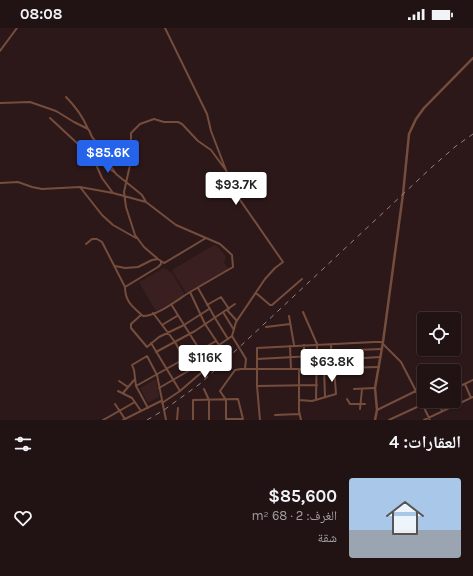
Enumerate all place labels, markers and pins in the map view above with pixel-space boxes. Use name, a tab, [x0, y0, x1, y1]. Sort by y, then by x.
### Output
pin: $85.6K	[75, 140, 141, 174]
pin: $93.7K	[203, 172, 269, 206]
pin: $116K	[177, 345, 233, 379]
pin: $63.8K	[299, 349, 365, 383]

